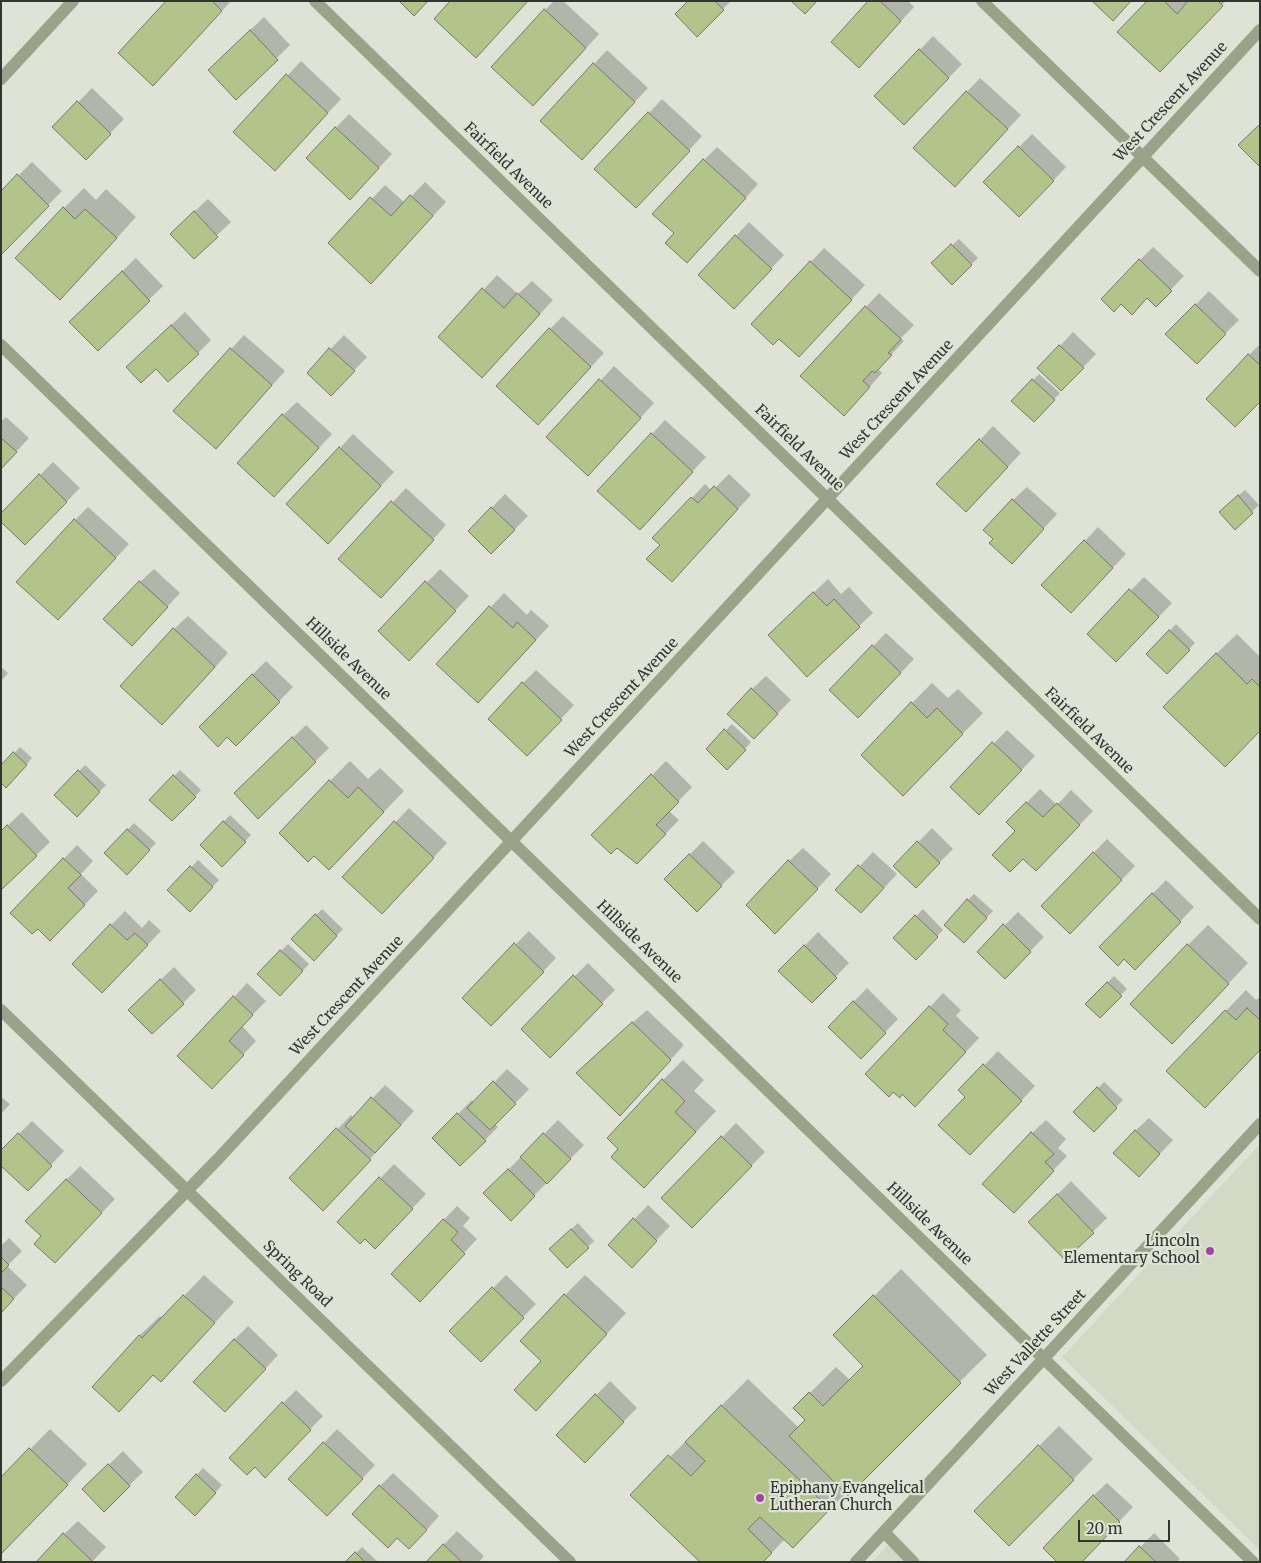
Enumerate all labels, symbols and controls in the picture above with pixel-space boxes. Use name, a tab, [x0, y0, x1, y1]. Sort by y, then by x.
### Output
street label: West Crescent Avenue	[1111, 38, 1231, 166]
street label: Fairfield Avenue	[460, 119, 556, 213]
street label: West Crescent Avenue	[837, 336, 957, 464]
street label: Fairfield Avenue	[751, 401, 847, 495]
street label: Hillside Avenue	[302, 614, 394, 704]
street label: West Crescent Avenue	[562, 634, 682, 762]
street label: Fairfield Avenue	[1041, 684, 1137, 778]
street label: Hillside Avenue	[593, 897, 685, 987]
street label: West Crescent Avenue	[287, 932, 407, 1060]
street label: Hillside Avenue	[883, 1179, 975, 1269]
place label: Lincoln Elementary School	[1063, 1233, 1200, 1268]
street label: Spring Road	[259, 1237, 335, 1311]
marker: Lincoln Elementary School	[1204, 1245, 1216, 1257]
street label: West Vallette Street	[982, 1286, 1090, 1400]
place label: Epiphany Evangelical Lutheran Church	[770, 1480, 924, 1515]
marker: Epiphany Evangelical Lutheran Church	[754, 1492, 766, 1504]
scale bar	[1081, 1510, 1174, 1542]
text: 20 m	[1086, 1519, 1123, 1538]

